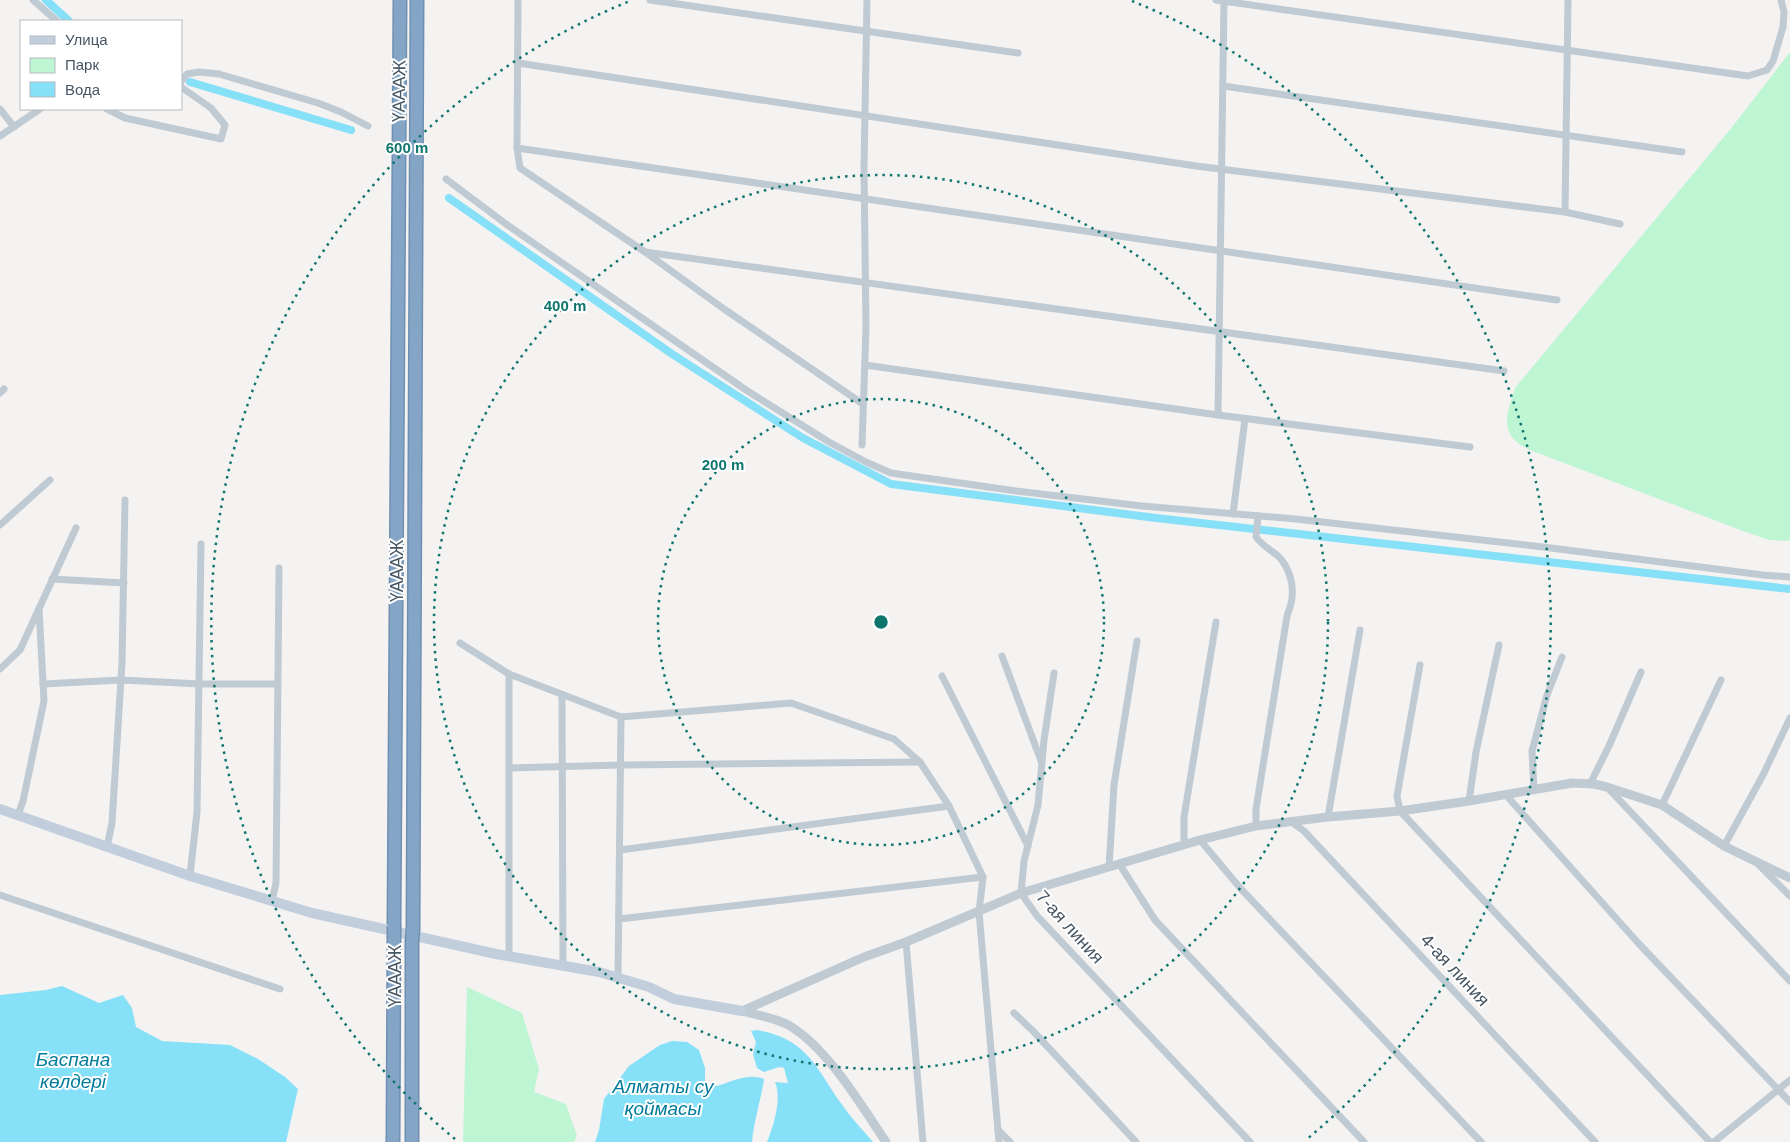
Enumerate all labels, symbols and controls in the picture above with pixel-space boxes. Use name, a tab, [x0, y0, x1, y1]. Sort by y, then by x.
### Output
legend	[20, 20, 182, 110]
text: Улица	[65, 31, 108, 48]
text: Парк	[65, 56, 99, 73]
street label: ҮАААЖ	[388, 59, 410, 122]
text: Вода	[65, 81, 101, 98]
text: 600 m	[386, 139, 428, 156]
text: 400 m	[544, 297, 586, 314]
text: 200 m	[702, 456, 744, 473]
street label: ҮАААЖ	[387, 539, 407, 602]
centre of rings	[872, 613, 890, 631]
street label: 7-ая линия	[1032, 886, 1108, 968]
street label: 4-ая линия	[1417, 930, 1493, 1010]
street label: ҮАААЖ	[385, 944, 405, 1007]
water label: Баспана көлдері	[36, 1049, 110, 1092]
water label: Алматы су қоймасы	[612, 1076, 715, 1119]

